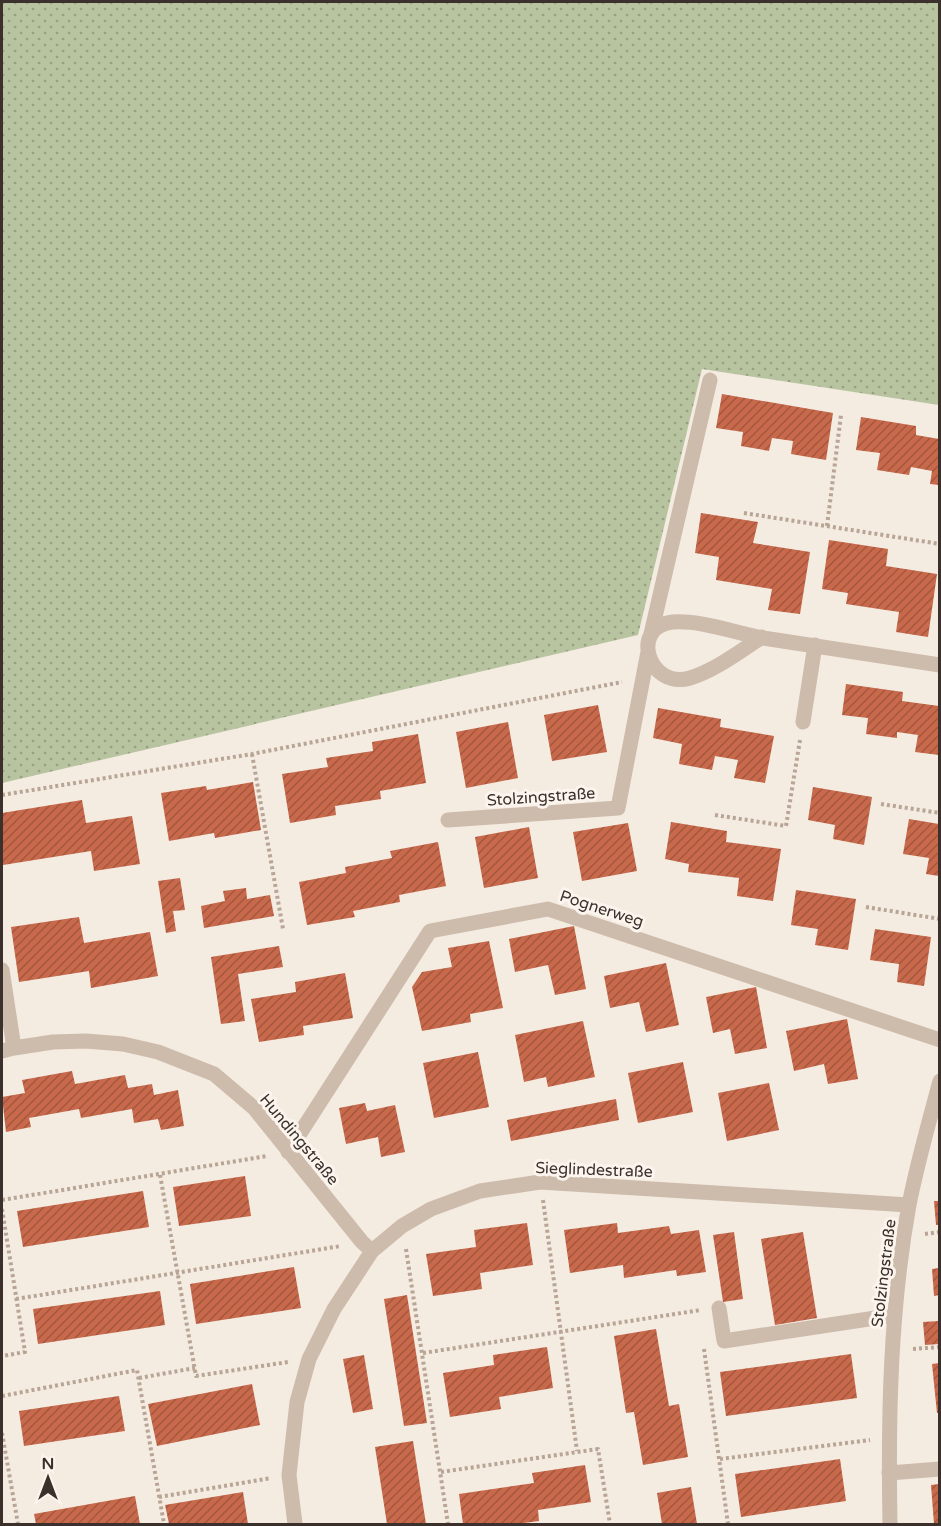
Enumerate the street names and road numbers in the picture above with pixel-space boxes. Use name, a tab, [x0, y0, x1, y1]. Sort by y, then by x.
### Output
street label: Stolzingstraße	[486, 783, 596, 811]
street label: Pognerweg	[557, 886, 646, 932]
street label: Hundingstraße	[255, 1090, 343, 1189]
street label: Sieglindestraße	[535, 1158, 653, 1182]
street label: Stolzingstraße	[867, 1218, 901, 1328]

